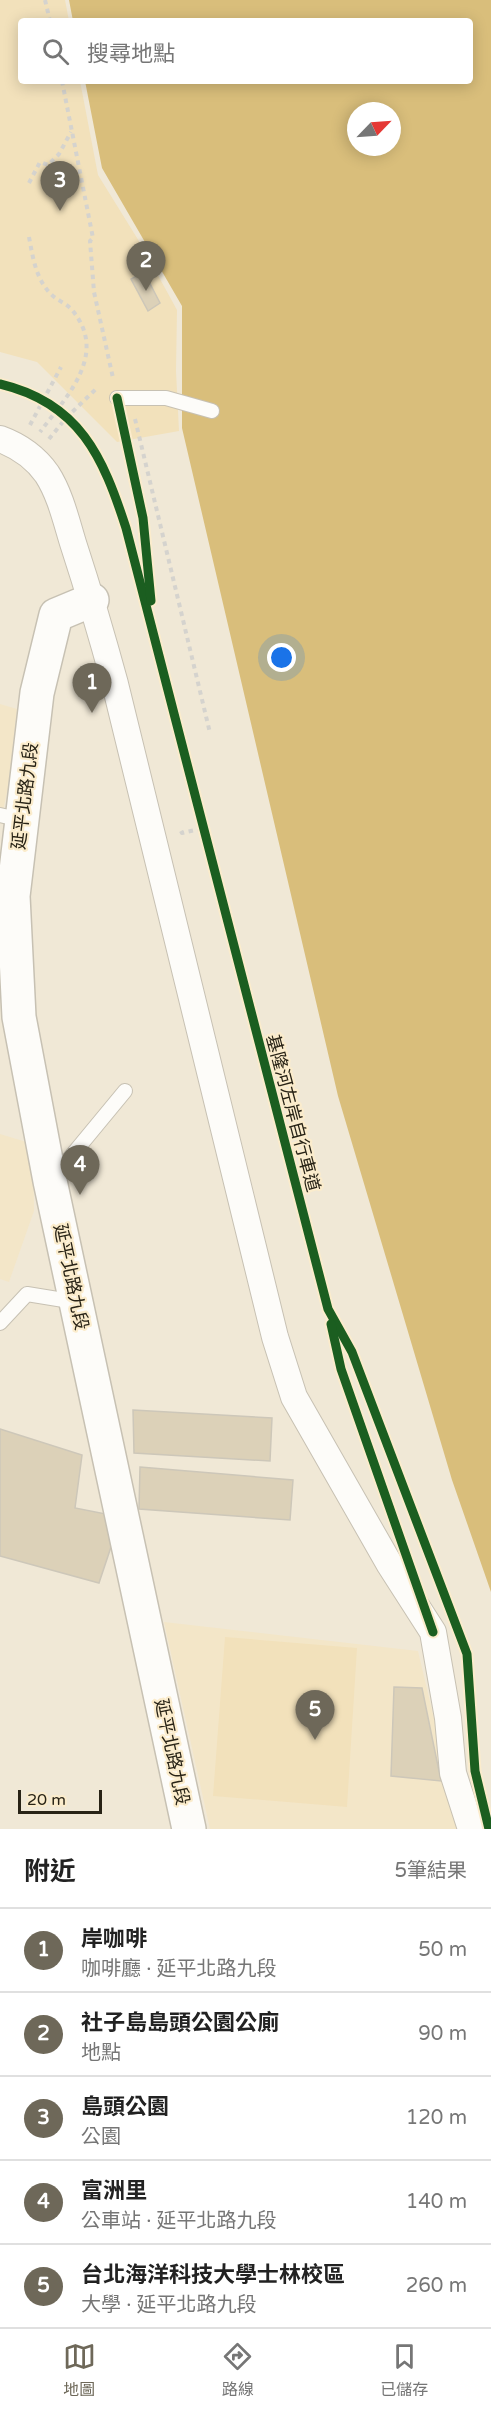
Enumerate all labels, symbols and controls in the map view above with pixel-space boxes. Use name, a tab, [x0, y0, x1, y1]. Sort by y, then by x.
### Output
search box	[18, 18, 473, 84]
icon: search	[39, 35, 72, 68]
text: 搜尋地點	[87, 41, 175, 67]
north arrow	[347, 102, 401, 156]
pin: 3	[40, 162, 80, 211]
pin: 2	[126, 242, 166, 291]
your location	[267, 643, 296, 672]
pin: 1	[72, 664, 112, 713]
street label: 延平北路九段	[8, 741, 42, 851]
street label: 基隆河左岸自行車道	[261, 1032, 325, 1194]
pin: 4	[60, 1146, 100, 1195]
street label: 延平北路九段	[49, 1222, 93, 1332]
pin: 5	[296, 1690, 334, 1740]
street label: 延平北路九段	[150, 1697, 194, 1807]
scale bar	[18, 1787, 102, 1814]
text: 20 m	[27, 1790, 66, 1810]
text: 附近	[24, 1856, 76, 1887]
text: 5筆結果	[394, 1859, 467, 1883]
text: 岸咖啡	[81, 1926, 147, 1952]
text: 1	[37, 1938, 50, 1962]
text: 50 m	[418, 1938, 467, 1962]
text: 咖啡廳 · 延平北路九段	[81, 1957, 277, 1981]
text: 社子島島頭公園公廁	[81, 2010, 279, 2036]
text: 2	[37, 2022, 50, 2046]
text: 90 m	[418, 2022, 467, 2046]
text: 地點	[81, 2041, 121, 2065]
text: 島頭公園	[81, 2094, 169, 2120]
text: 3	[37, 2106, 50, 2130]
text: 120 m	[406, 2106, 467, 2130]
text: 公園	[81, 2125, 121, 2149]
text: 富洲里	[81, 2178, 147, 2204]
text: 4	[37, 2190, 50, 2214]
text: 140 m	[406, 2190, 467, 2214]
text: 公車站 · 延平北路九段	[81, 2209, 277, 2233]
text: 台北海洋科技大學士林校區	[81, 2262, 345, 2288]
text: 5	[37, 2274, 50, 2298]
text: 260 m	[406, 2274, 467, 2298]
text: 大學 · 延平北路九段	[81, 2293, 257, 2317]
tab: 地圖	[63, 2340, 96, 2400]
tab: 路線	[221, 2340, 254, 2400]
tab: 已儲存	[380, 2340, 428, 2400]

